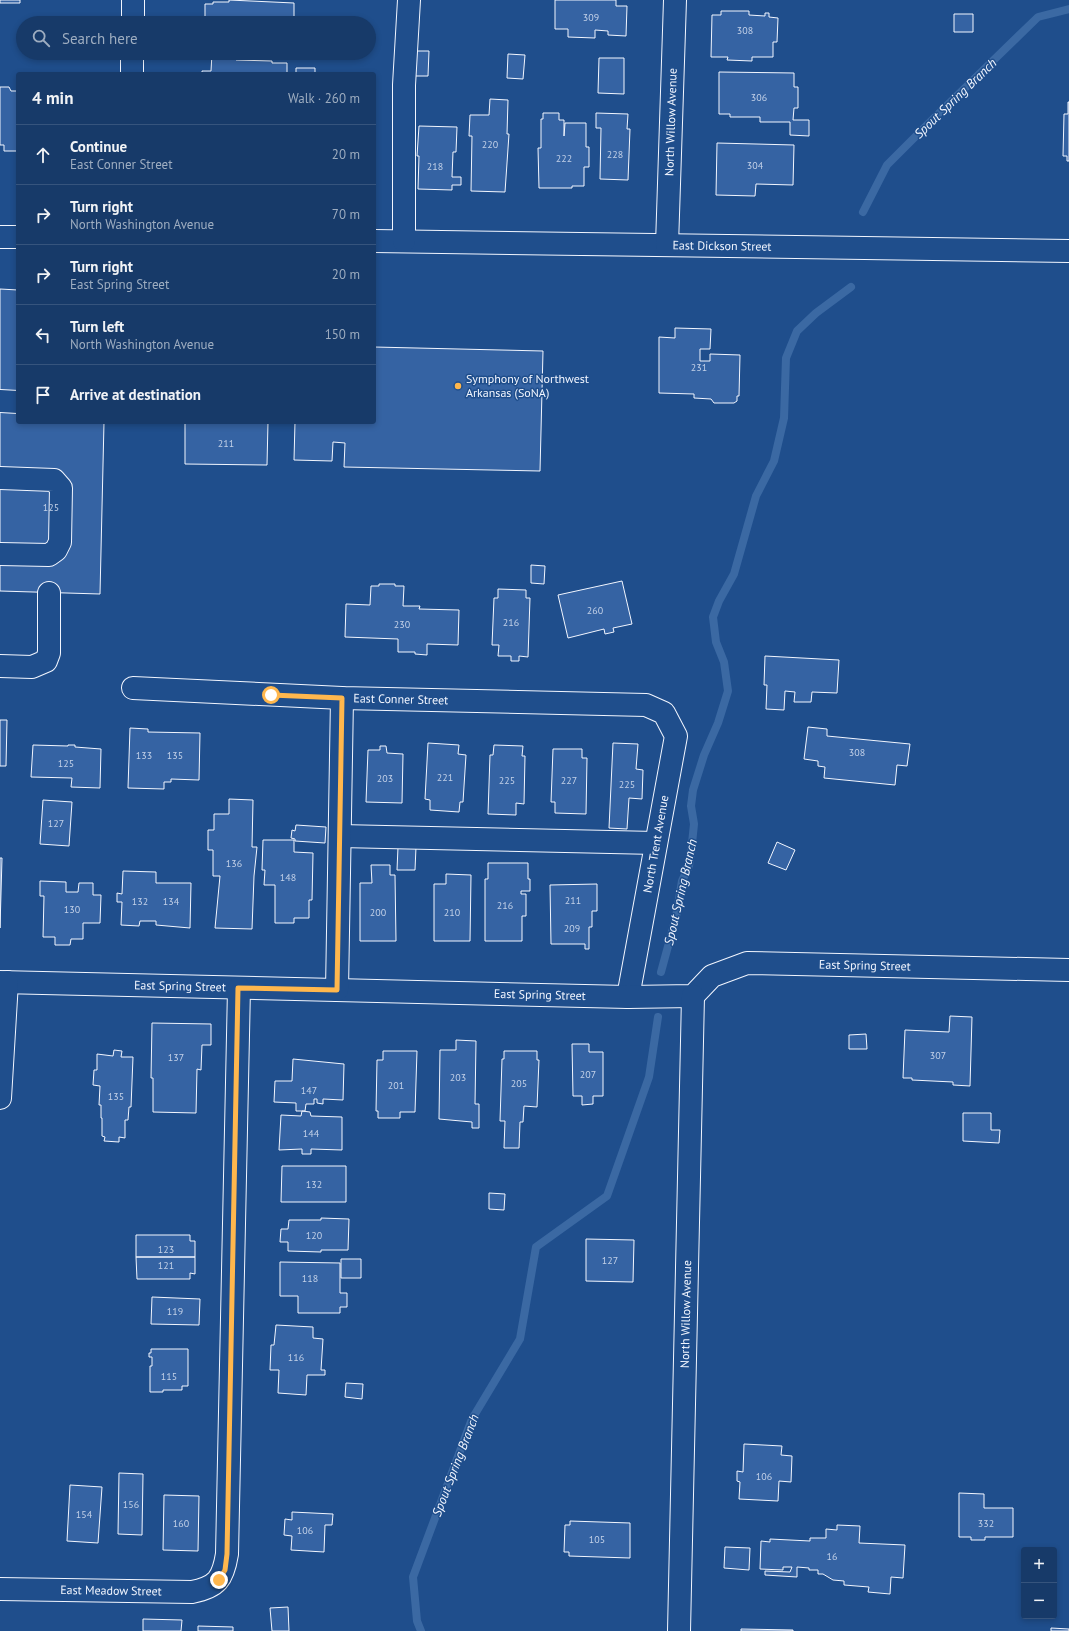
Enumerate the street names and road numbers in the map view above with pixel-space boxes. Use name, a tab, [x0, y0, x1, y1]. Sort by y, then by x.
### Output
street label: North Willow Avenue	[661, 68, 680, 176]
street label: East Dickson Street	[672, 237, 772, 254]
street label: East Conner Street	[353, 690, 448, 707]
street label: North Trent Avenue	[640, 794, 671, 894]
street label: East Spring Street	[819, 957, 911, 974]
street label: East Spring Street	[134, 977, 226, 994]
street label: East Spring Street	[494, 986, 586, 1003]
street label: North Willow Avenue	[677, 1260, 694, 1368]
street label: East Meadow Street	[60, 1582, 162, 1599]

